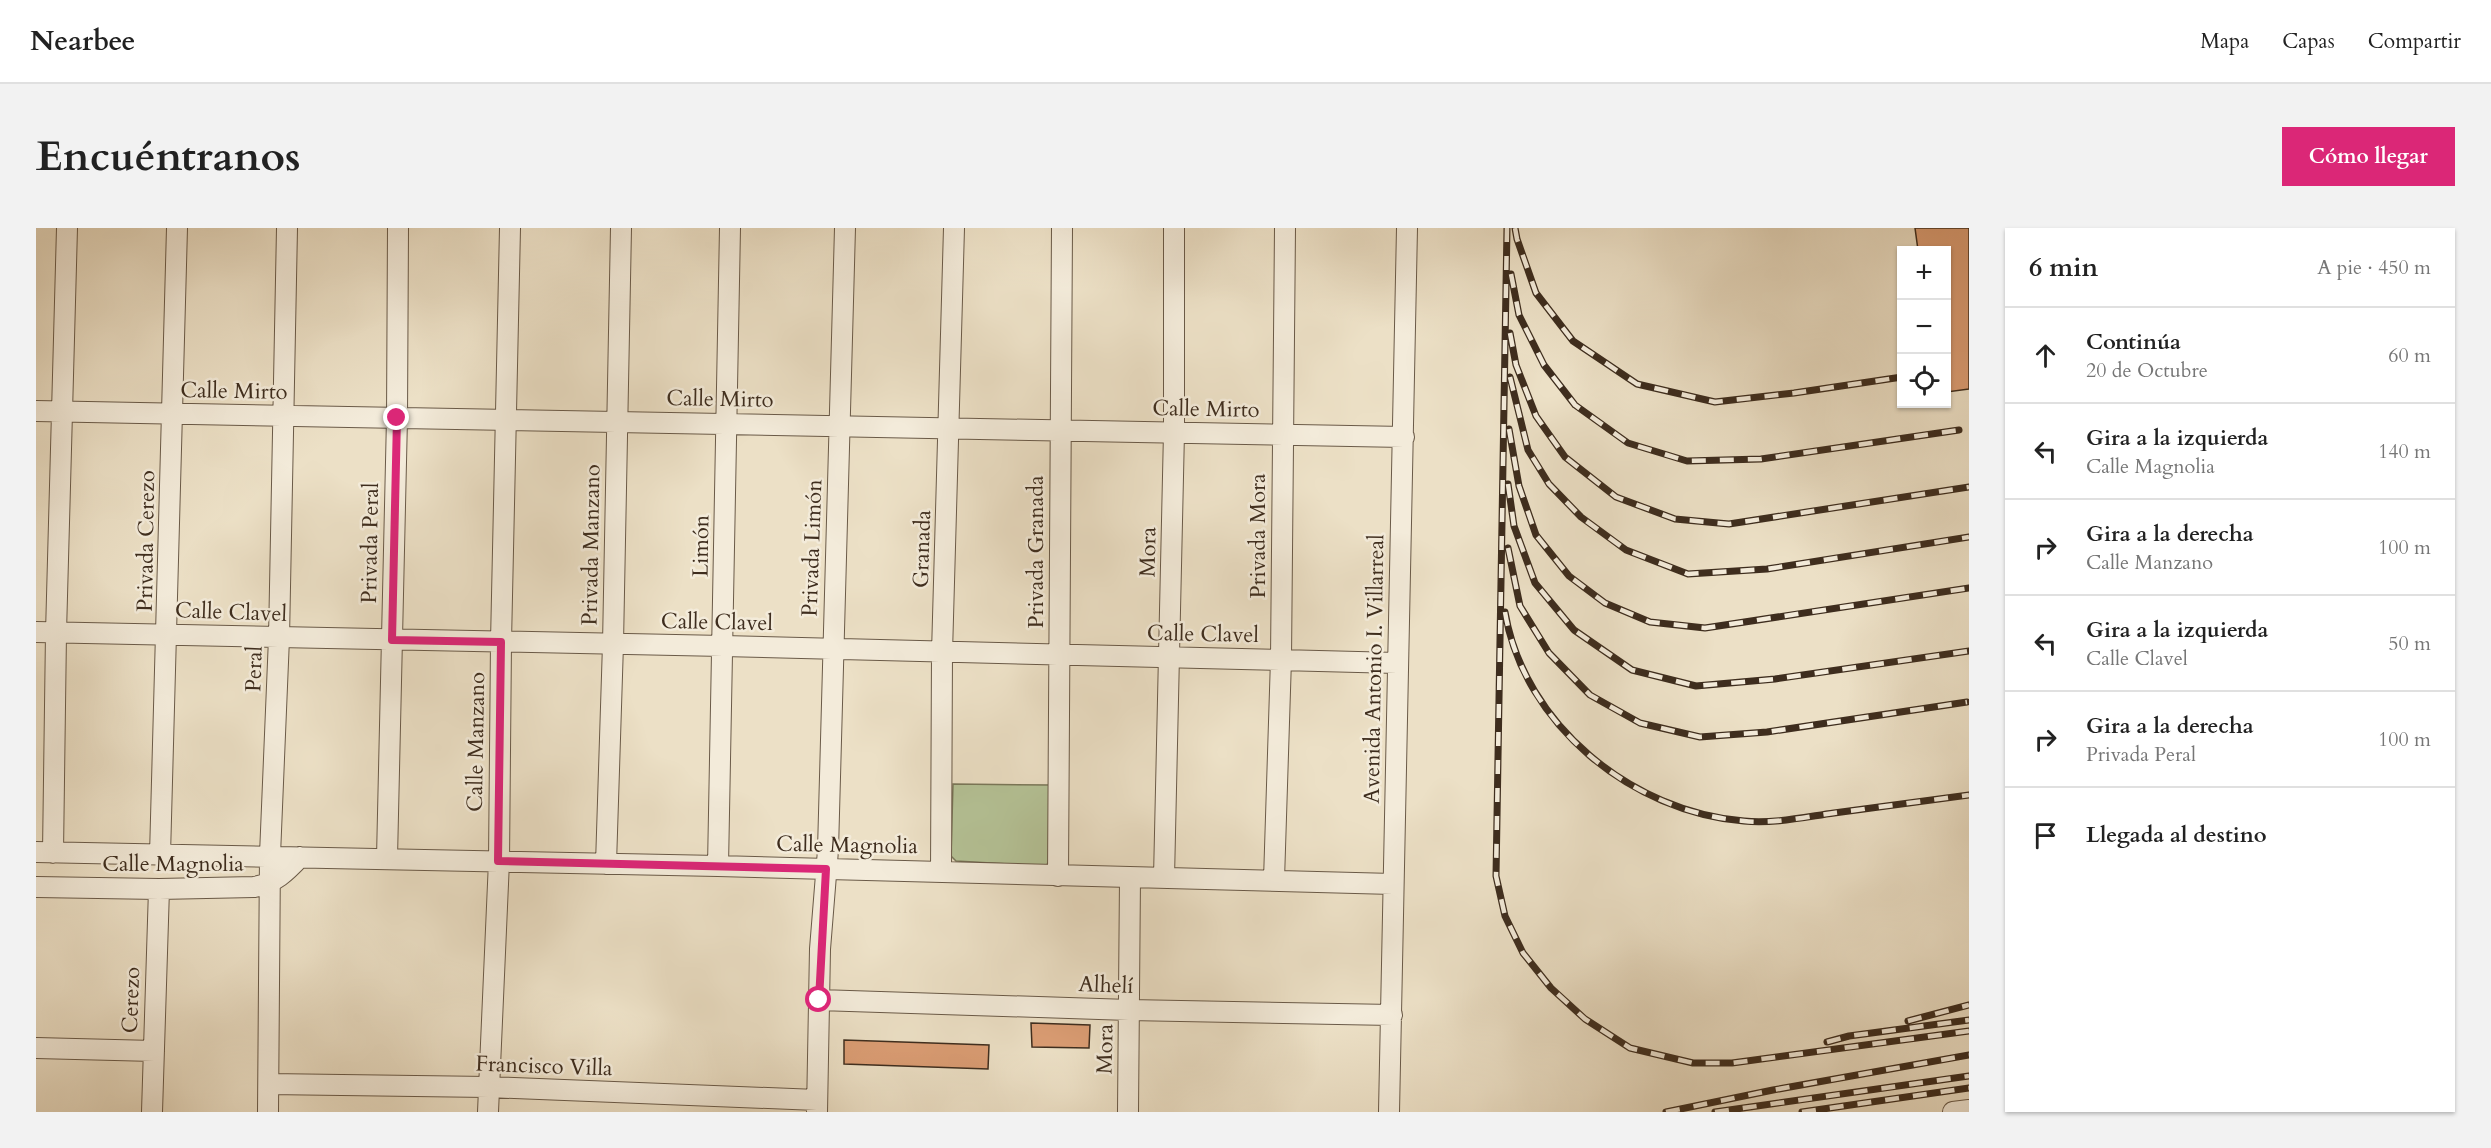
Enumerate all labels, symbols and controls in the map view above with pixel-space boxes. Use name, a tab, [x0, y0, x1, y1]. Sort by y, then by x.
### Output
text: Nearbee	[30, 22, 135, 60]
text: Mapa	[2200, 27, 2249, 56]
text: Capas	[2282, 27, 2335, 56]
text: Compartir	[2368, 27, 2461, 56]
button: Cómo llegar	[2282, 127, 2455, 186]
text: Encuéntranos	[36, 128, 301, 185]
map controls	[1897, 246, 1951, 408]
button: +	[1897, 246, 1951, 300]
text: 6 min	[2029, 250, 2098, 285]
text: A pie · 450 m	[2317, 254, 2431, 281]
button: −	[1897, 300, 1951, 354]
text: Continúa	[2086, 327, 2181, 357]
icon: ahead	[2029, 339, 2062, 372]
text: 60 m	[2388, 342, 2431, 369]
button: locate	[1897, 354, 1951, 408]
text: 20 de Octubre	[2086, 357, 2208, 384]
street label: Calle Mirto	[180, 375, 288, 407]
street label: Calle Mirto	[666, 383, 774, 415]
street label: Calle Mirto	[1152, 393, 1260, 425]
route end	[383, 404, 409, 430]
text: Gira a la izquierda	[2086, 423, 2269, 453]
icon: left	[2029, 435, 2062, 468]
text: 140 m	[2378, 438, 2431, 465]
text: Calle Magnolia	[2086, 453, 2215, 480]
street label: Privada Manzano	[575, 464, 607, 626]
street label: Privada Cerezo	[130, 470, 162, 612]
street label: Privada Mora	[1243, 473, 1273, 599]
street label: Privada Granada	[1021, 475, 1051, 629]
street label: Privada Limón	[795, 478, 829, 617]
street label: Privada Peral	[354, 482, 386, 604]
street label: Granada	[906, 509, 938, 589]
street label: Limón	[685, 514, 717, 578]
text: Gira a la derecha	[2086, 519, 2254, 549]
street label: Mora	[1133, 526, 1163, 577]
icon: right	[2029, 531, 2062, 564]
street label: Avenida Antonio I. Villarreal	[1357, 534, 1391, 804]
text: 100 m	[2378, 534, 2431, 561]
text: Calle Manzano	[2086, 549, 2213, 576]
street label: Calle Clavel	[174, 595, 288, 629]
street label: Calle Clavel	[661, 606, 774, 638]
text: Gira a la izquierda	[2086, 615, 2269, 645]
street label: Calle Clavel	[1147, 618, 1260, 650]
icon: left	[2029, 627, 2062, 660]
text: 50 m	[2388, 630, 2431, 657]
street label: Peral	[238, 645, 270, 693]
text: Calle Clavel	[2086, 645, 2188, 672]
street label: Calle Manzano	[460, 672, 492, 812]
text: Gira a la derecha	[2086, 711, 2254, 741]
icon: right	[2029, 723, 2062, 756]
text: 100 m	[2378, 726, 2431, 753]
text: Privada Peral	[2086, 741, 2196, 768]
icon: arrive	[2029, 819, 2062, 852]
text: Llegada al destino	[2086, 820, 2267, 850]
street label: Calle Magnolia	[776, 829, 919, 861]
street label: Calle Magnolia	[102, 849, 244, 879]
street label: Cerezo	[115, 966, 147, 1034]
street label: Alhelí	[1078, 969, 1134, 1001]
route start	[805, 986, 831, 1012]
street label: Mora	[1090, 1023, 1120, 1074]
street label: Francisco Villa	[475, 1049, 613, 1083]

